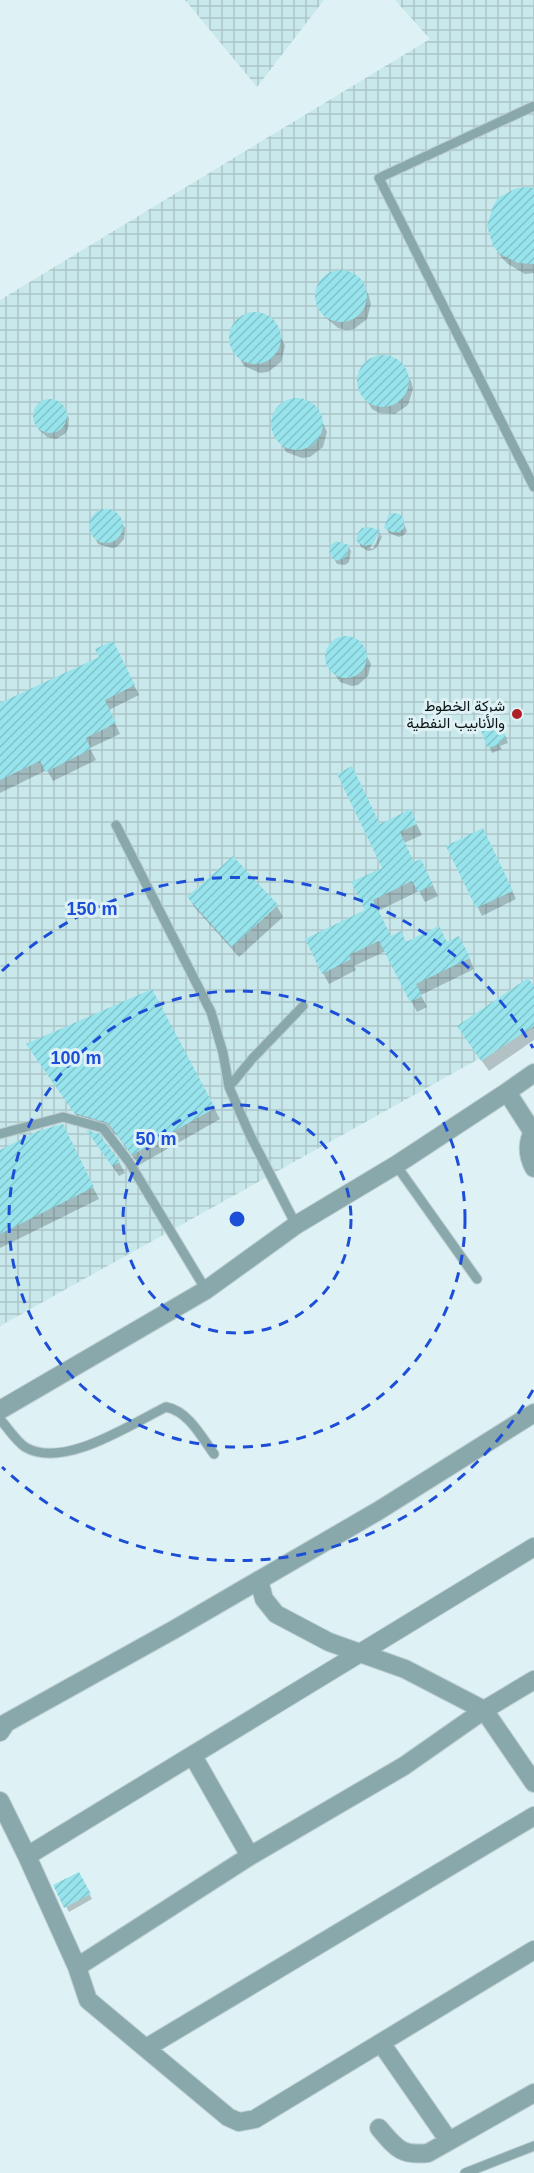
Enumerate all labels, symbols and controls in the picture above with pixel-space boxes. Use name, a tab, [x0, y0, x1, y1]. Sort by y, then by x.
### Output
place label: شركة الخطوط والأنابيب النفطية	[406, 697, 505, 732]
marker: شركة الخطوط والأنابيب النفطية	[510, 707, 524, 721]
text: 150 m	[66, 899, 118, 919]
text: 100 m	[50, 1048, 102, 1068]
text: 50 m	[135, 1129, 177, 1149]
centre of rings	[227, 1209, 247, 1229]

